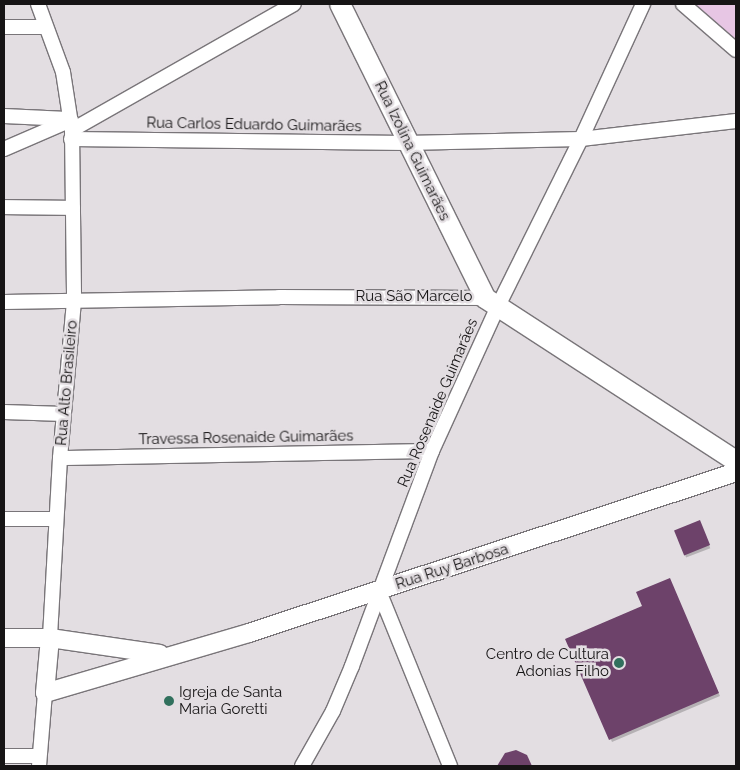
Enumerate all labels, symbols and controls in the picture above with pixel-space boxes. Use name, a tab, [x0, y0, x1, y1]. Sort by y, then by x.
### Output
street label: Rua Izolina Guimarães	[370, 78, 454, 224]
street label: Rua Carlos Eduardo Guimarães	[146, 114, 362, 136]
street label: Rua São Marcelo	[356, 288, 472, 306]
street label: Rua Rosenaide Guimarães	[394, 316, 482, 490]
street label: Rua Alto Brasileiro	[53, 319, 81, 447]
street label: Travessa Rosenaide Guimarães	[138, 427, 354, 449]
street label: Rua Ruy Barbosa	[393, 540, 511, 594]
place label: Centro de Cultura Adonias Filho	[486, 645, 609, 680]
marker: Centro de Cultura Adonias Filho	[613, 657, 625, 669]
place label: Igreja de Santa Maria Goretti	[179, 683, 282, 718]
marker: Igreja de Santa Maria Goretti	[163, 695, 175, 707]

